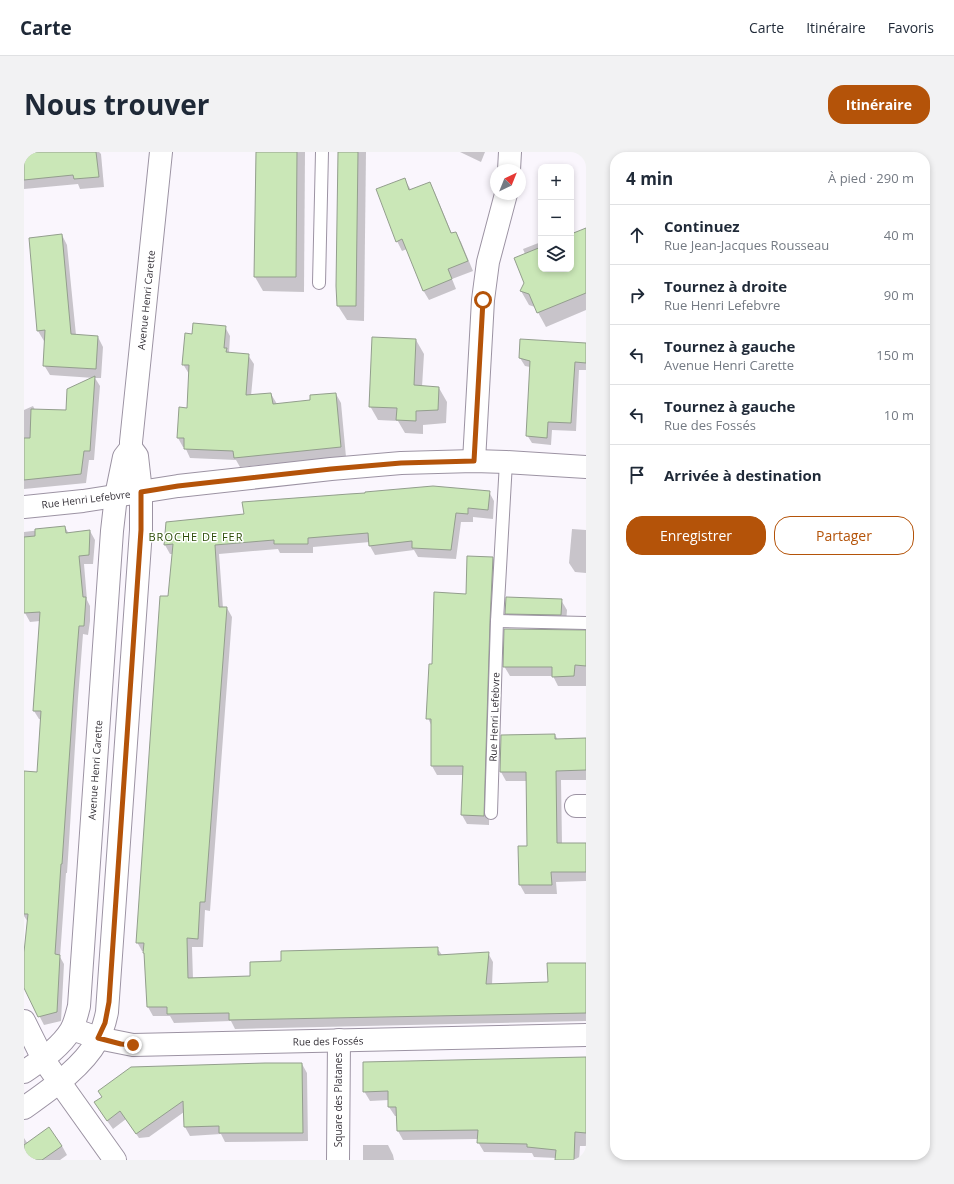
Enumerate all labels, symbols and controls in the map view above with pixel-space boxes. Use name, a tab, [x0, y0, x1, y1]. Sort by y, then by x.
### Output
text: Carte	[20, 15, 72, 41]
text: Carte	[749, 18, 784, 37]
text: Itinéraire	[806, 18, 866, 37]
text: Favoris	[888, 18, 934, 37]
text: Nous trouver	[24, 85, 210, 123]
button: Itinéraire	[828, 85, 930, 124]
north arrow	[490, 164, 526, 200]
map controls	[538, 164, 574, 272]
button: +	[538, 164, 574, 200]
text: 4 min	[626, 167, 673, 190]
text: À pied · 290 m	[828, 169, 914, 187]
button: −	[538, 200, 574, 236]
text: Continuez	[664, 216, 740, 236]
icon: ahead	[626, 224, 648, 246]
text: 40 m	[884, 226, 914, 244]
button: layers	[538, 236, 574, 272]
text: Rue Jean-Jacques Rousseau	[664, 236, 829, 254]
street label: Avenue Henri Carette	[134, 249, 158, 350]
text: Tournez à droite	[664, 276, 787, 296]
icon: right	[626, 284, 648, 306]
text: 90 m	[884, 286, 914, 304]
route start	[474, 291, 492, 309]
text: Rue Henri Lefebvre	[664, 296, 780, 314]
text: Tournez à gauche	[664, 336, 795, 356]
icon: left	[626, 344, 648, 366]
text: 150 m	[876, 346, 914, 364]
text: Avenue Henri Carette	[664, 356, 794, 374]
text: Tournez à gauche	[664, 396, 795, 416]
icon: left	[626, 404, 648, 426]
text: 10 m	[884, 406, 914, 424]
text: Rue des Fossés	[664, 416, 756, 434]
icon: arrive	[626, 464, 648, 486]
text: Arrivée à destination	[664, 465, 822, 485]
street label: Rue Henri Lefebvre	[41, 487, 132, 511]
button: Enregistrer	[626, 516, 766, 555]
button: Partager	[774, 516, 914, 555]
district label: BROCHE DE FER	[149, 529, 244, 544]
street label: Rue Henri Lefebvre	[485, 672, 503, 762]
street label: Avenue Henri Carette	[85, 719, 105, 820]
street label: Rue des Fossés	[293, 1033, 364, 1049]
route end	[124, 1036, 142, 1054]
street label: Square des Platanes	[331, 1053, 345, 1147]

